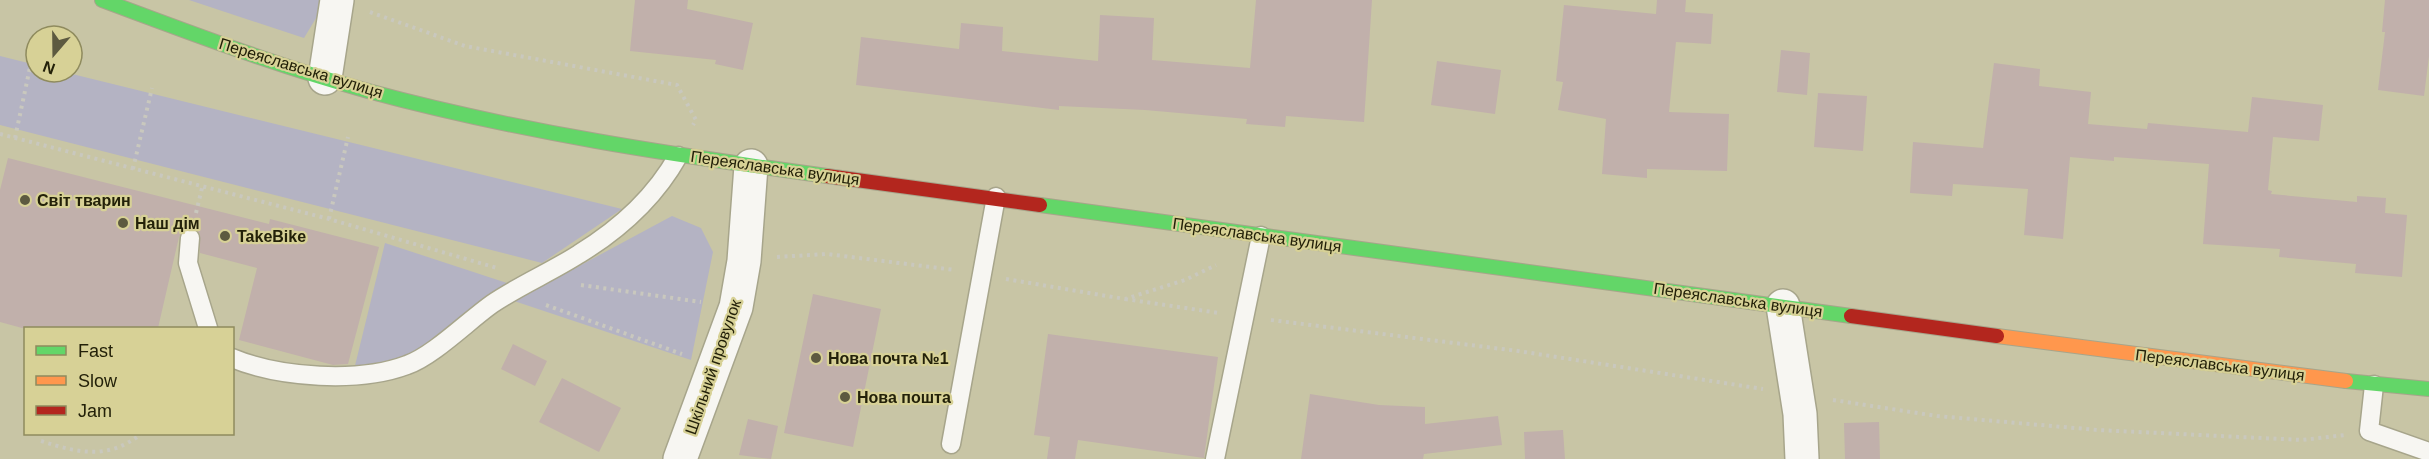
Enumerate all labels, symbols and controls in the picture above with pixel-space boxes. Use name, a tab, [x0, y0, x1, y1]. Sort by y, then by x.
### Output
north arrow	[24, 24, 84, 84]
street label: Переяславська вулиця	[217, 35, 385, 101]
text: N	[41, 58, 57, 78]
street label: Переяславська вулиця	[689, 148, 861, 188]
place label: Світ тварин	[37, 192, 131, 209]
marker: Світ тварин	[18, 193, 32, 207]
place label: Наш дім	[135, 215, 200, 232]
street label: Переяславська вулиця	[1171, 215, 1343, 255]
marker: Наш дім	[116, 216, 130, 230]
place label: TakeBike	[237, 228, 306, 245]
marker: TakeBike	[218, 229, 232, 243]
street label: Переяславська вулиця	[1652, 280, 1824, 320]
street label: Шкільний провулок	[682, 296, 744, 437]
legend	[24, 327, 234, 435]
text: Fast	[78, 341, 113, 361]
street label: Переяславська вулиця	[2134, 346, 2306, 384]
place label: Нова почта №1	[828, 350, 949, 367]
marker: Нова почта №1	[809, 351, 823, 365]
text: Slow	[78, 371, 118, 391]
place label: Нова пошта	[857, 389, 951, 406]
marker: Нова пошта	[838, 390, 852, 404]
text: Jam	[78, 401, 112, 421]

